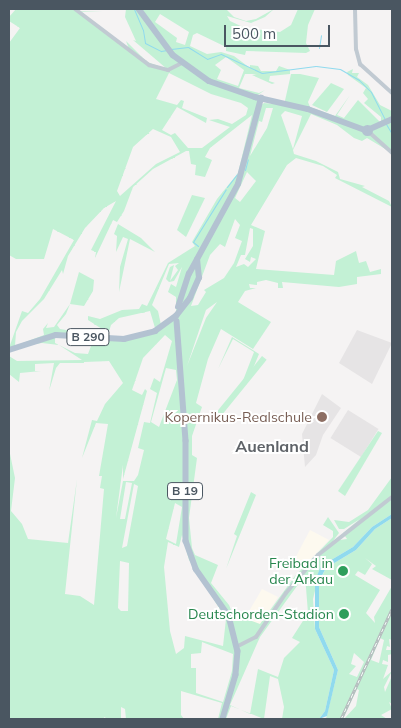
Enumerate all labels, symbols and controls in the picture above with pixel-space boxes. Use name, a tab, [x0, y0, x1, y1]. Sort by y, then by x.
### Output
scale bar	[226, 15, 332, 47]
text: 500 m	[232, 24, 276, 43]
road number: B 290	[66, 328, 110, 347]
place label: Kopernikus-Realschule	[164, 409, 312, 425]
marker: Kopernikus-Realschule	[316, 411, 328, 423]
district label: Auenland	[235, 436, 309, 456]
road number: B 19	[166, 482, 204, 501]
place label: Freibad in der Arkau	[269, 555, 333, 588]
marker: Freibad in der Arkau	[337, 565, 349, 577]
place label: Deutschorden-Stadion	[188, 606, 334, 622]
marker: Deutschorden-Stadion	[338, 608, 350, 620]

